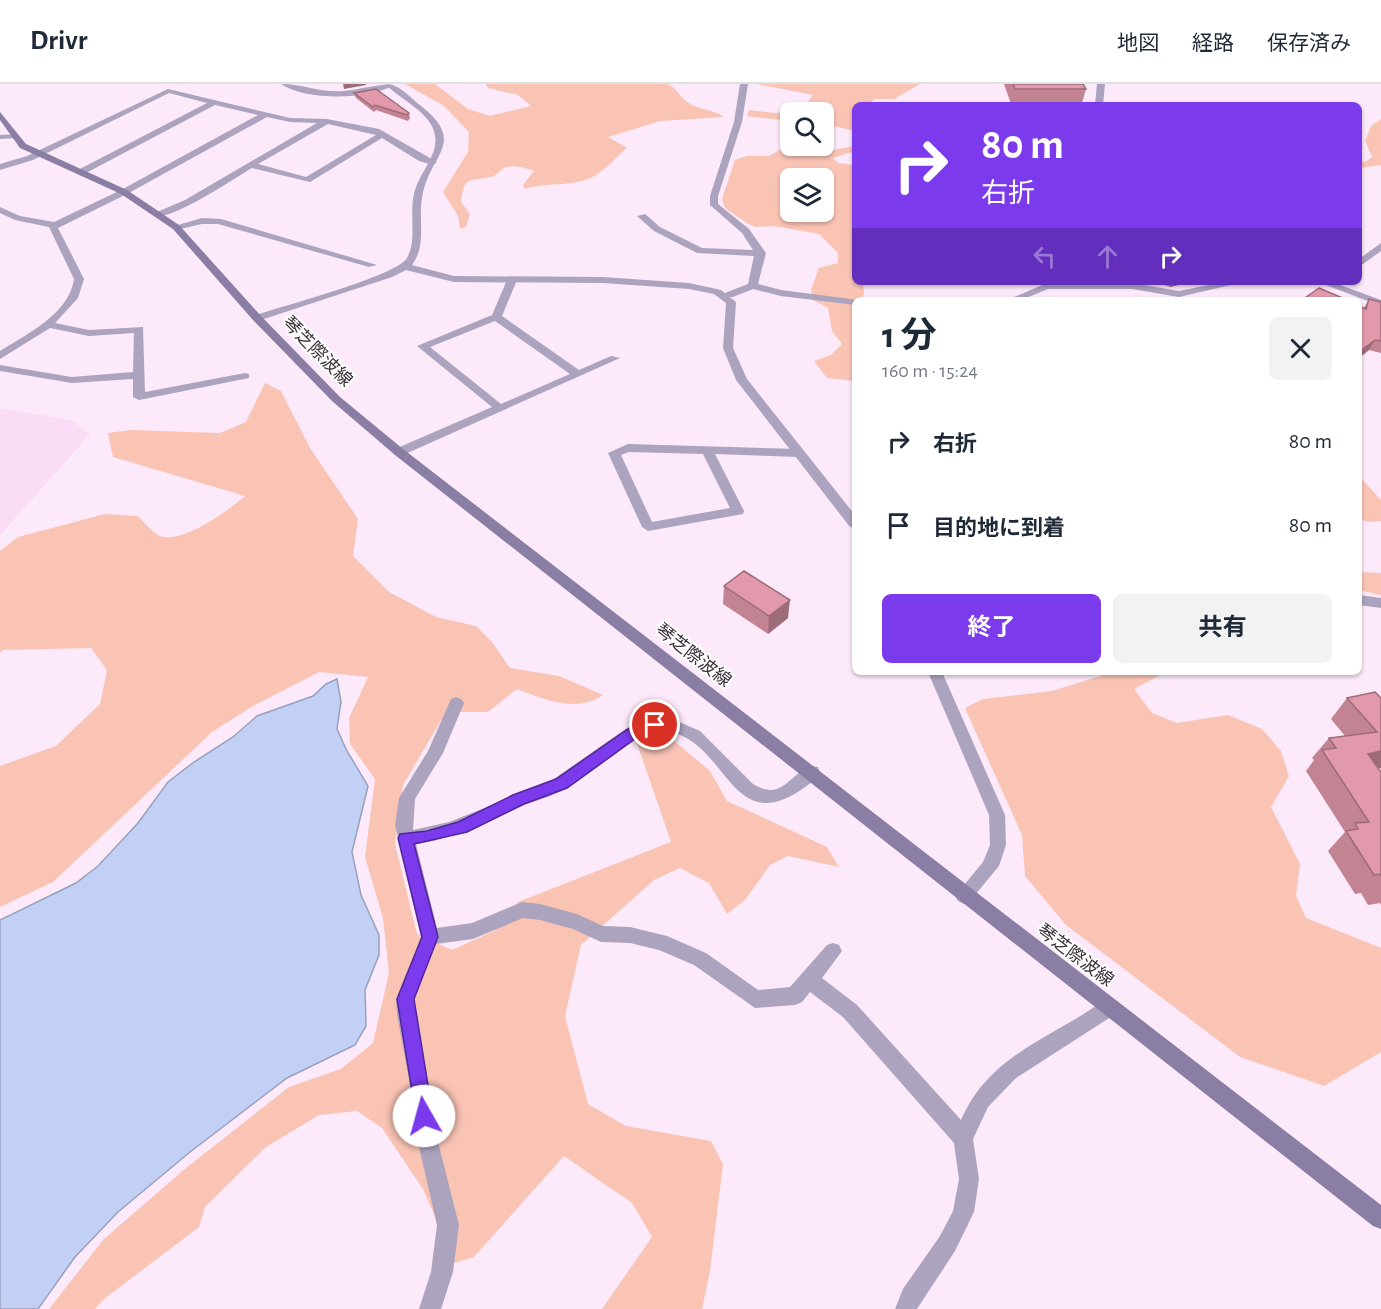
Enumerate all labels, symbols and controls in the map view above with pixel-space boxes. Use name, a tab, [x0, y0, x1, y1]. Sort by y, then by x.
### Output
text: Drivr	[30, 27, 87, 55]
text: 地図	[1117, 33, 1159, 54]
text: 経路	[1192, 33, 1234, 54]
text: 保存済み	[1267, 33, 1351, 54]
map controls	[780, 102, 834, 222]
button: search	[780, 102, 834, 156]
text: 80 m	[981, 124, 1064, 166]
icon: right	[882, 126, 960, 204]
button: layers	[780, 168, 834, 222]
text: 右折	[981, 180, 1035, 207]
icon: left	[1028, 240, 1061, 273]
icon: ahead	[1091, 240, 1124, 273]
icon: right	[1154, 240, 1187, 273]
street label: 琴芝際波線	[279, 312, 357, 390]
button: close	[1269, 317, 1332, 380]
text: 1 分	[882, 318, 936, 354]
text: 160 m · 15:24	[882, 361, 978, 381]
icon: right	[882, 425, 915, 458]
text: 80 m	[1289, 430, 1332, 452]
text: 右折	[933, 433, 977, 455]
icon: arrive	[882, 509, 915, 542]
text: 80 m	[1289, 514, 1332, 536]
text: 目的地に到着	[933, 517, 1065, 539]
button: 終了	[882, 594, 1101, 663]
button: 共有	[1113, 594, 1332, 663]
street label: 琴芝際波線	[652, 620, 735, 691]
pin	[629, 699, 680, 750]
icon: arrive	[638, 708, 671, 741]
street label: 琴芝際波線	[1034, 920, 1118, 990]
position arrow	[392, 1084, 456, 1148]

